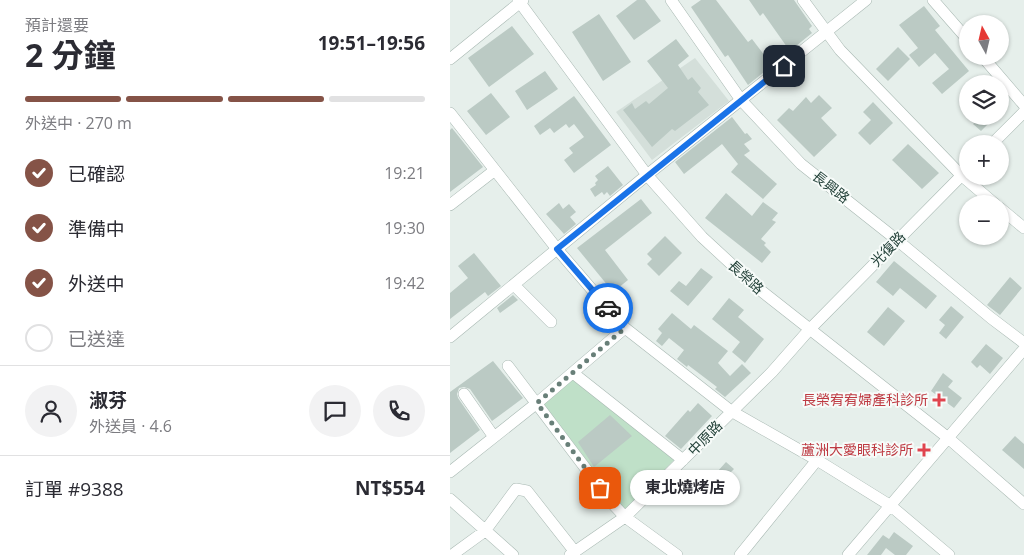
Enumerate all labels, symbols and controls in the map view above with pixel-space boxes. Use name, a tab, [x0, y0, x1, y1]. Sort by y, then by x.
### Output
text: 預計還要	[25, 14, 89, 36]
north arrow	[959, 15, 1009, 65]
map controls	[959, 15, 1009, 245]
text: 19:51–19:56	[318, 30, 425, 56]
text: 2 分鐘	[25, 33, 116, 76]
pin	[763, 45, 805, 87]
icon: home	[770, 52, 798, 80]
button: layers	[959, 75, 1009, 125]
text: 外送中 · 270 m	[25, 112, 132, 134]
button: +	[959, 135, 1009, 185]
icon: check	[25, 159, 53, 187]
text: 已確認	[68, 161, 125, 187]
text: 19:21	[384, 162, 425, 184]
street label: 長興路	[809, 166, 854, 207]
button: −	[959, 195, 1009, 245]
icon: check	[25, 214, 53, 242]
text: 準備中	[68, 216, 125, 242]
text: 19:30	[384, 217, 425, 239]
street label: 光復路	[866, 227, 909, 270]
street label: 長榮路	[724, 256, 768, 298]
icon: check	[25, 269, 53, 297]
text: 外送中	[68, 271, 125, 297]
text: 19:42	[384, 272, 425, 294]
courier	[583, 283, 633, 333]
icon: car	[594, 294, 622, 322]
text: 已送達	[68, 326, 125, 352]
button: person	[25, 385, 77, 437]
button: chat	[309, 385, 361, 437]
button: phone	[373, 385, 425, 437]
text: 淑芬	[89, 387, 127, 413]
place label: 長榮宥宥婦產科診所	[802, 390, 928, 409]
marker: 長榮宥宥婦產科診所	[932, 393, 946, 407]
text: 外送員 · 4.6	[89, 415, 172, 437]
street label: 中原路	[683, 416, 726, 459]
place label: 蘆洲大愛眼科診所	[801, 440, 913, 459]
marker: 蘆洲大愛眼科診所	[917, 443, 931, 457]
pin	[579, 467, 621, 509]
callout: 東北燒烤店	[630, 470, 740, 506]
icon: bag	[586, 474, 614, 502]
text: NT$554	[355, 475, 425, 501]
text: 訂單 #9388	[25, 476, 124, 502]
text: 東北燒烤店	[645, 476, 725, 498]

